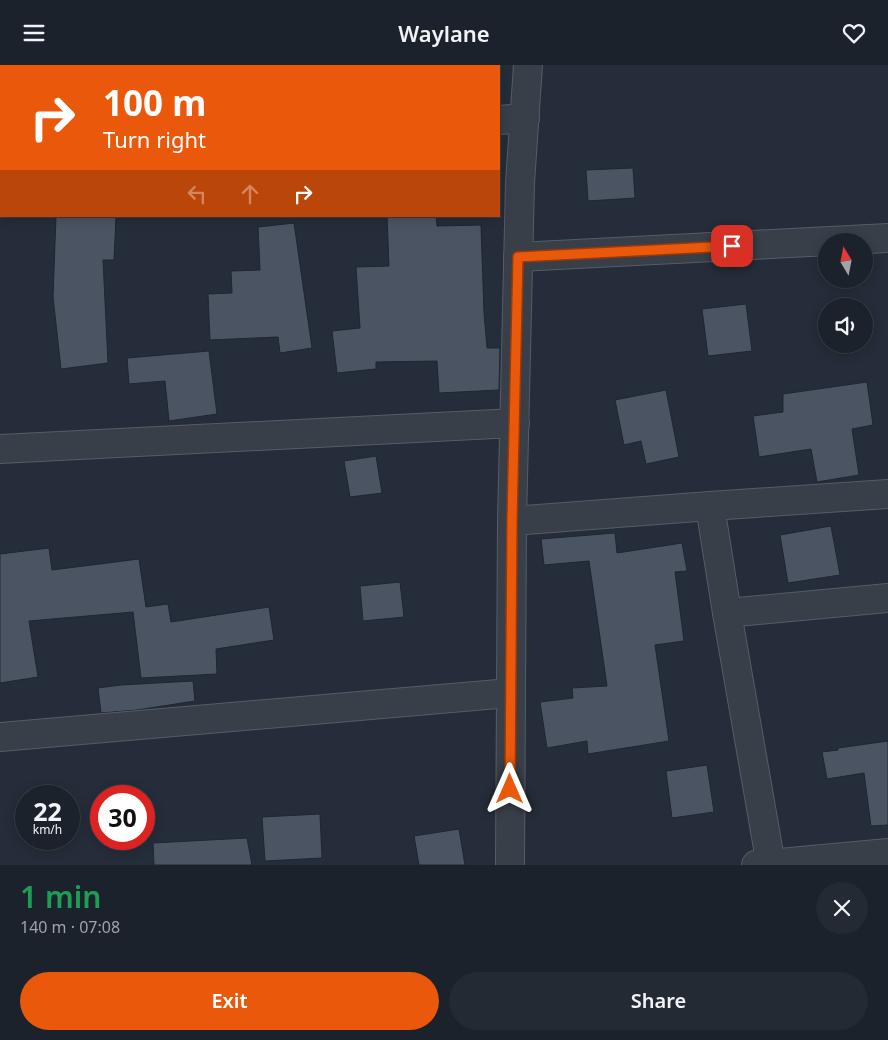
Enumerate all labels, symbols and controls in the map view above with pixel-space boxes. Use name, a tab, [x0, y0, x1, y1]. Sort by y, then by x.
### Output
text: Waylane	[398, 18, 490, 48]
icon: menu	[20, 19, 48, 47]
icon: heart	[840, 19, 868, 47]
text: 100 m	[103, 79, 206, 126]
icon: right	[20, 85, 85, 150]
text: Turn right	[103, 124, 206, 154]
icon: left	[183, 180, 211, 208]
icon: ahead	[236, 180, 264, 208]
icon: right	[289, 180, 317, 208]
pin	[711, 225, 753, 267]
icon: arrive	[718, 232, 746, 260]
north arrow	[818, 233, 872, 287]
map controls	[818, 233, 873, 353]
button: sound	[818, 298, 873, 353]
position arrow	[483, 762, 535, 814]
speed limit sign: 30	[90, 785, 155, 850]
text: 22	[33, 794, 62, 828]
text: km/h	[33, 821, 62, 838]
text: 1 min	[20, 876, 101, 917]
button: close	[816, 882, 868, 934]
text: 140 m · 07:08	[20, 916, 120, 938]
button: Exit	[20, 972, 439, 1030]
button: Share	[449, 972, 868, 1030]

